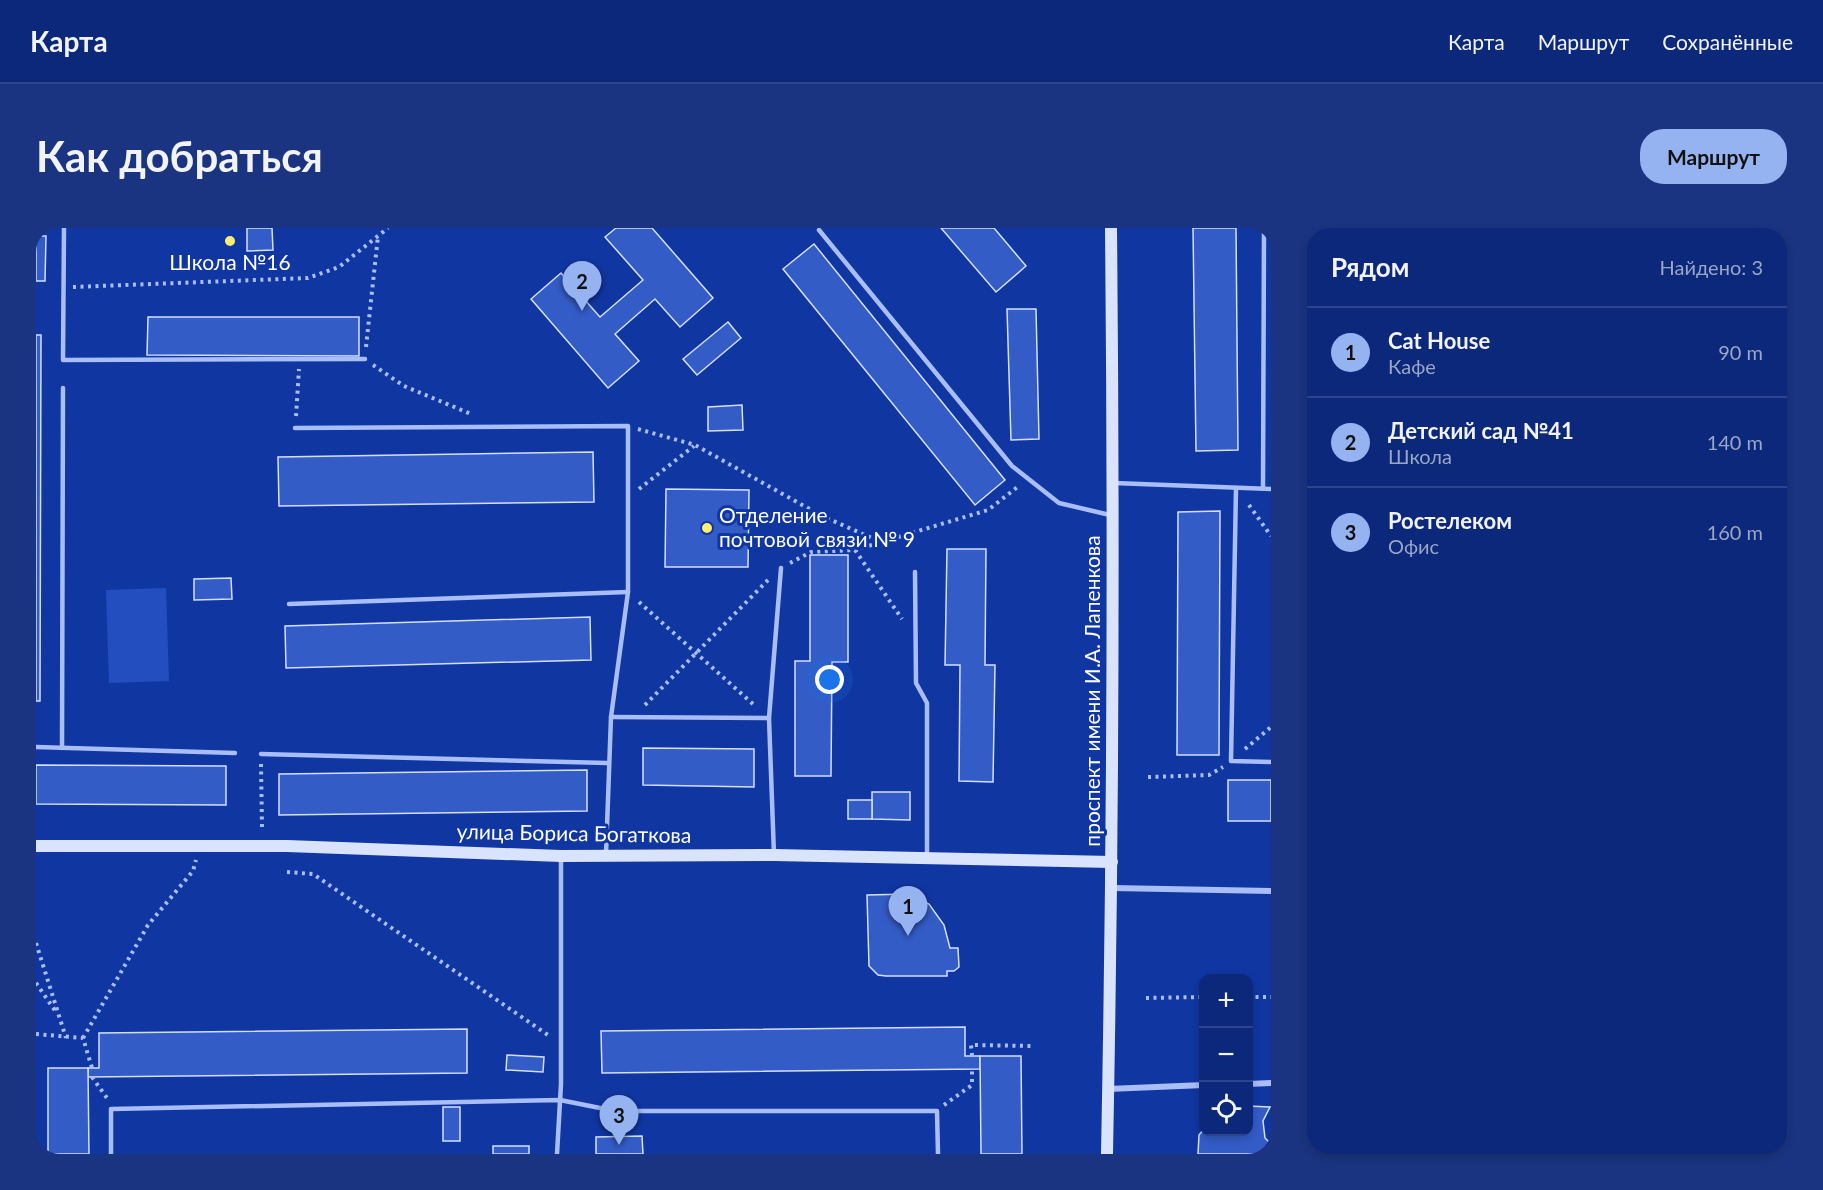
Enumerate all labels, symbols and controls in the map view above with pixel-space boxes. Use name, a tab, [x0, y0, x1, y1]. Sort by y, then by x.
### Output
text: Карта	[30, 24, 108, 58]
text: Карта	[1448, 29, 1505, 54]
text: Маршрут	[1538, 29, 1629, 54]
text: Сохранённые	[1662, 29, 1793, 54]
button: Маршрут	[1640, 129, 1787, 184]
text: Как добраться	[36, 131, 323, 181]
marker: Школа №16	[223, 234, 237, 248]
place label: Школа №16	[169, 249, 291, 274]
text: Рядом	[1331, 251, 1409, 283]
text: Найдено: 3	[1660, 255, 1763, 279]
pin: 2	[562, 262, 602, 311]
text: Cat House	[1388, 327, 1490, 354]
text: 1	[1345, 340, 1356, 364]
text: 90 m	[1718, 340, 1763, 364]
text: Кафе	[1388, 354, 1436, 378]
text: Детский сад №41	[1388, 417, 1574, 444]
text: 2	[1345, 430, 1356, 454]
text: 140 m	[1707, 430, 1763, 454]
text: Школа	[1388, 444, 1452, 468]
place label: Отделение почтовой связи № 9	[719, 502, 915, 551]
text: Ростелеком	[1388, 507, 1512, 534]
text: 3	[1345, 520, 1356, 544]
text: 160 m	[1707, 520, 1763, 544]
marker: Отделение почтовой связи № 9	[700, 521, 714, 535]
text: Офис	[1388, 534, 1439, 558]
street label: проспект имени И.А. Лапенкова	[1079, 535, 1104, 847]
your location	[815, 665, 844, 694]
street label: улица Бориса Богаткова	[456, 818, 692, 847]
pin: 1	[888, 886, 928, 936]
map controls	[1199, 974, 1253, 1136]
button: +	[1199, 974, 1253, 1028]
button: −	[1199, 1028, 1253, 1082]
button: locate	[1199, 1082, 1253, 1136]
pin: 3	[600, 1096, 638, 1145]

